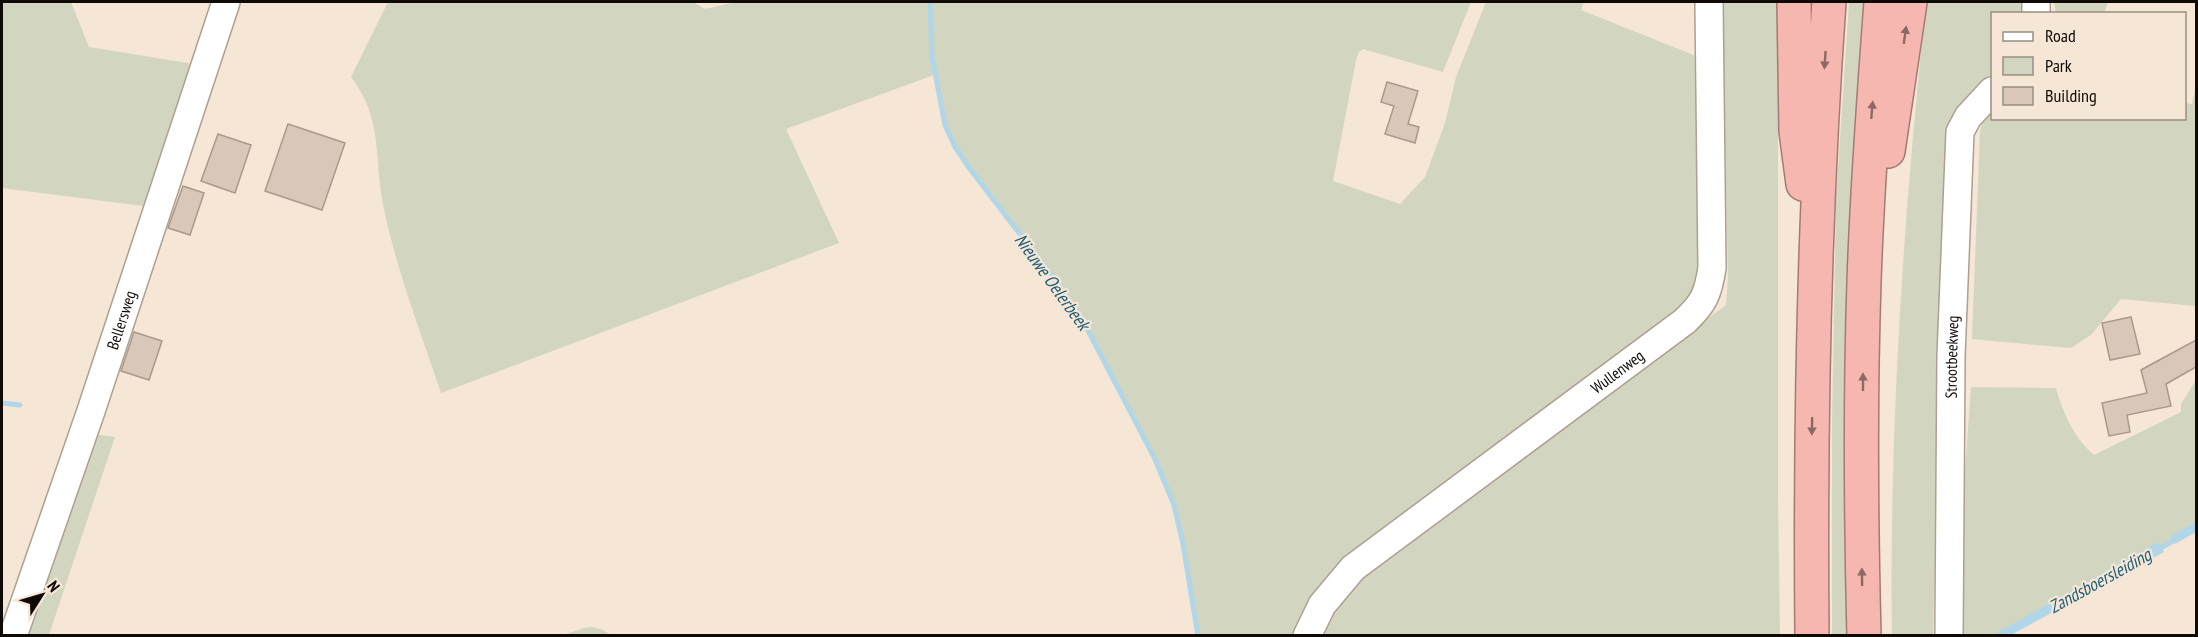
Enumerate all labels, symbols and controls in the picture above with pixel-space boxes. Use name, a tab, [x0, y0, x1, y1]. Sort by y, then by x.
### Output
legend	[1991, 12, 2186, 120]
text: Road	[2045, 24, 2076, 47]
one-way arrow	[1901, 26, 1910, 45]
one-way arrow	[1820, 50, 1829, 69]
text: Park	[2045, 54, 2072, 77]
text: Building	[2045, 84, 2097, 107]
one-way arrow	[1868, 100, 1877, 119]
water label: Nieuwe Oelerbeek	[1010, 229, 1096, 336]
street label: Bellersweg	[102, 288, 140, 352]
street label: Strootbeekweg	[1941, 315, 1963, 399]
street label: Wullenweg	[1587, 345, 1648, 398]
one-way arrow	[1858, 373, 1868, 392]
one-way arrow	[1807, 417, 1817, 436]
water label: Zandsboersleiding	[2045, 542, 2156, 618]
north arrow	[12, 565, 72, 625]
one-way arrow	[1858, 568, 1867, 587]
text: N	[43, 577, 65, 595]

